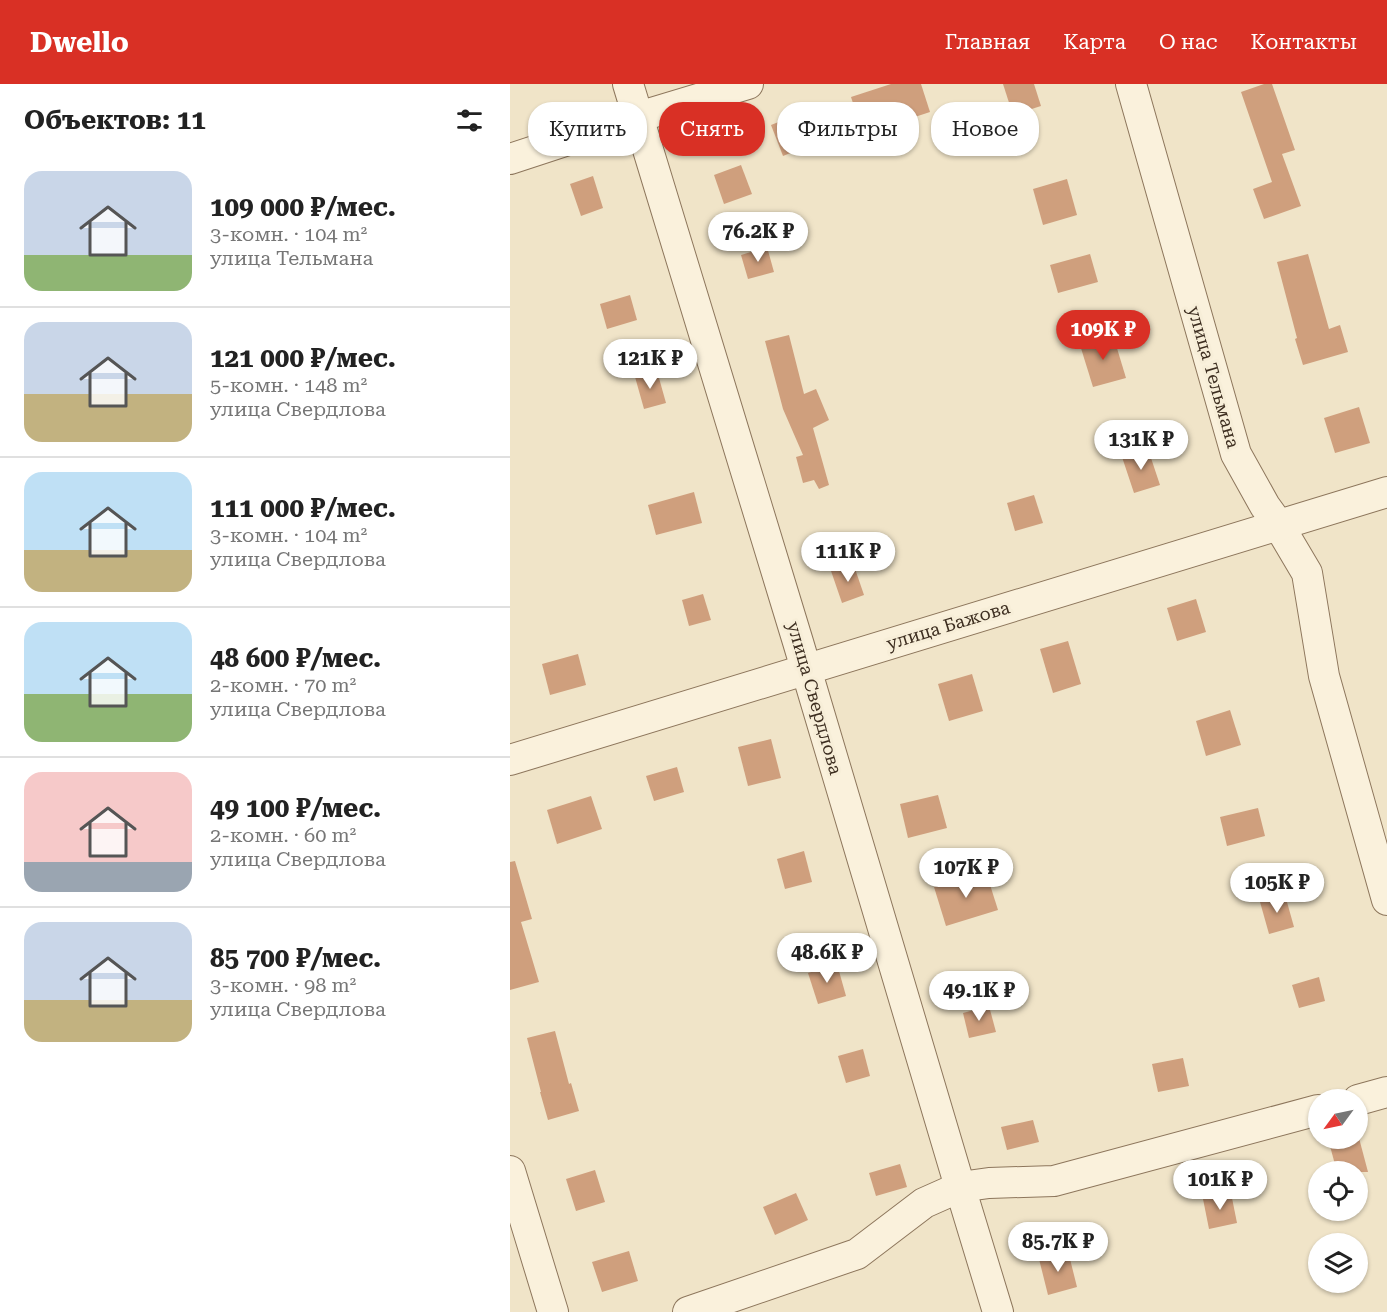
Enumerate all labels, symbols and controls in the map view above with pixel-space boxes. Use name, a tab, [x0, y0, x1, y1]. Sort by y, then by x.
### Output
text: Dwello	[30, 26, 129, 59]
text: Главная	[945, 30, 1030, 54]
text: Карта	[1063, 30, 1126, 54]
text: О нас	[1159, 30, 1218, 54]
text: Контакты	[1251, 30, 1357, 54]
chip: Купить	[528, 102, 647, 156]
chip: Снять	[659, 102, 765, 156]
chip: Фильтры	[777, 102, 919, 156]
chip: Новое	[931, 102, 1039, 156]
icon: filters	[453, 104, 486, 137]
text: Объектов: 11	[24, 105, 206, 135]
text: 109 000 ₽/мес.	[210, 192, 396, 222]
icon: home	[72, 195, 144, 267]
pin: 76.2K ₽	[703, 212, 813, 263]
text: 76.2K ₽	[722, 219, 794, 243]
text: 3-комн. · 104 m²	[210, 222, 367, 246]
text: улица Тельмана	[210, 246, 373, 270]
street label: улица Тельмана	[1184, 303, 1244, 451]
pin: 109K ₽	[1054, 310, 1152, 361]
text: 109K ₽	[1070, 317, 1136, 341]
pin: 121K ₽	[601, 339, 699, 390]
text: 121 000 ₽/мес.	[210, 343, 396, 373]
icon: home	[72, 346, 144, 418]
text: 121K ₽	[617, 346, 683, 370]
text: 5-комн. · 148 m²	[210, 373, 367, 397]
text: улица Свердлова	[210, 397, 386, 421]
pin: 131K ₽	[1092, 420, 1190, 471]
text: 131K ₽	[1108, 427, 1174, 451]
text: 111 000 ₽/мес.	[210, 493, 396, 523]
icon: home	[72, 496, 144, 568]
text: 3-комн. · 104 m²	[210, 523, 367, 547]
pin: 111K ₽	[799, 532, 897, 583]
text: 111K ₽	[815, 539, 881, 563]
text: улица Свердлова	[210, 547, 386, 571]
street label: улица Бажова	[884, 596, 1012, 654]
street label: улица Свердлова	[783, 619, 847, 777]
text: 48 600 ₽/мес.	[210, 643, 381, 673]
icon: home	[72, 646, 144, 718]
text: 2-комн. · 70 m²	[210, 673, 356, 697]
text: улица Свердлова	[210, 697, 386, 721]
text: 49 100 ₽/мес.	[210, 793, 381, 823]
icon: home	[72, 796, 144, 868]
text: 2-комн. · 60 m²	[210, 823, 356, 847]
text: улица Свердлова	[210, 847, 386, 871]
pin: 107K ₽	[917, 848, 1015, 899]
text: 107K ₽	[933, 855, 999, 879]
pin: 105K ₽	[1228, 863, 1326, 914]
text: 105K ₽	[1244, 870, 1310, 894]
pin: 48.6K ₽	[772, 933, 882, 984]
text: 48.6K ₽	[791, 940, 863, 964]
text: 85 700 ₽/мес.	[210, 943, 381, 973]
icon: home	[72, 946, 144, 1018]
pin: 49.1K ₽	[924, 971, 1034, 1022]
text: 3-комн. · 98 m²	[210, 973, 356, 997]
text: 49.1K ₽	[943, 978, 1015, 1002]
text: улица Свердлова	[210, 997, 386, 1021]
north arrow	[1308, 1089, 1368, 1149]
map controls	[1308, 1089, 1368, 1293]
pin: 101K ₽	[1171, 1160, 1269, 1211]
button: locate	[1308, 1161, 1368, 1221]
text: 101K ₽	[1187, 1167, 1253, 1191]
pin: 85.7K ₽	[1003, 1222, 1113, 1273]
text: 85.7K ₽	[1022, 1229, 1094, 1253]
button: layers	[1308, 1233, 1368, 1293]

